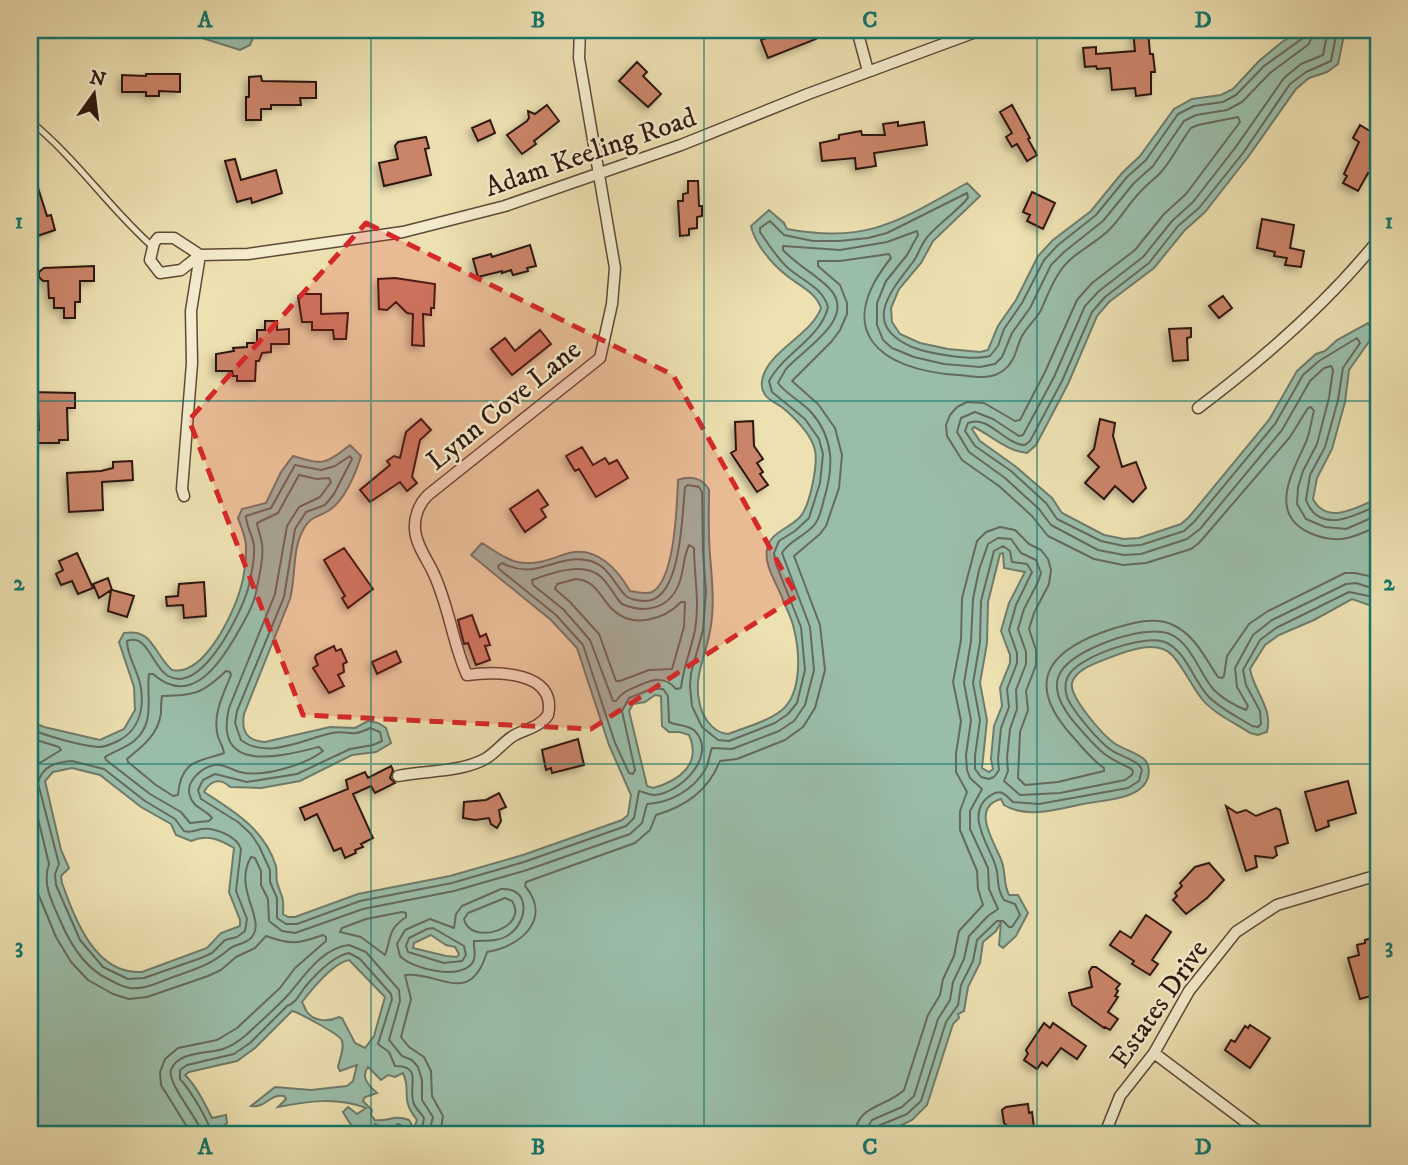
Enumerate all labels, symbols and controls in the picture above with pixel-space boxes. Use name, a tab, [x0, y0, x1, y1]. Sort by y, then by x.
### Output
text: A	[197, 6, 214, 35]
text: B	[531, 6, 545, 35]
text: C	[862, 6, 878, 35]
text: D	[1194, 6, 1212, 35]
north arrow	[60, 60, 130, 130]
text: N	[87, 66, 108, 92]
street label: Adam Keeling Road	[480, 100, 701, 205]
text: 1	[15, 207, 23, 236]
text: 1	[1385, 207, 1393, 236]
street label: Lynn Cove Lane	[420, 332, 588, 478]
text: 2	[13, 569, 25, 598]
text: 2	[1383, 569, 1395, 598]
text: 3	[15, 932, 23, 961]
text: 3	[1385, 932, 1393, 961]
street label: Estates Drive	[1102, 933, 1216, 1075]
text: A	[197, 1133, 214, 1162]
text: B	[531, 1133, 545, 1162]
text: C	[862, 1133, 878, 1162]
text: D	[1194, 1133, 1212, 1162]

